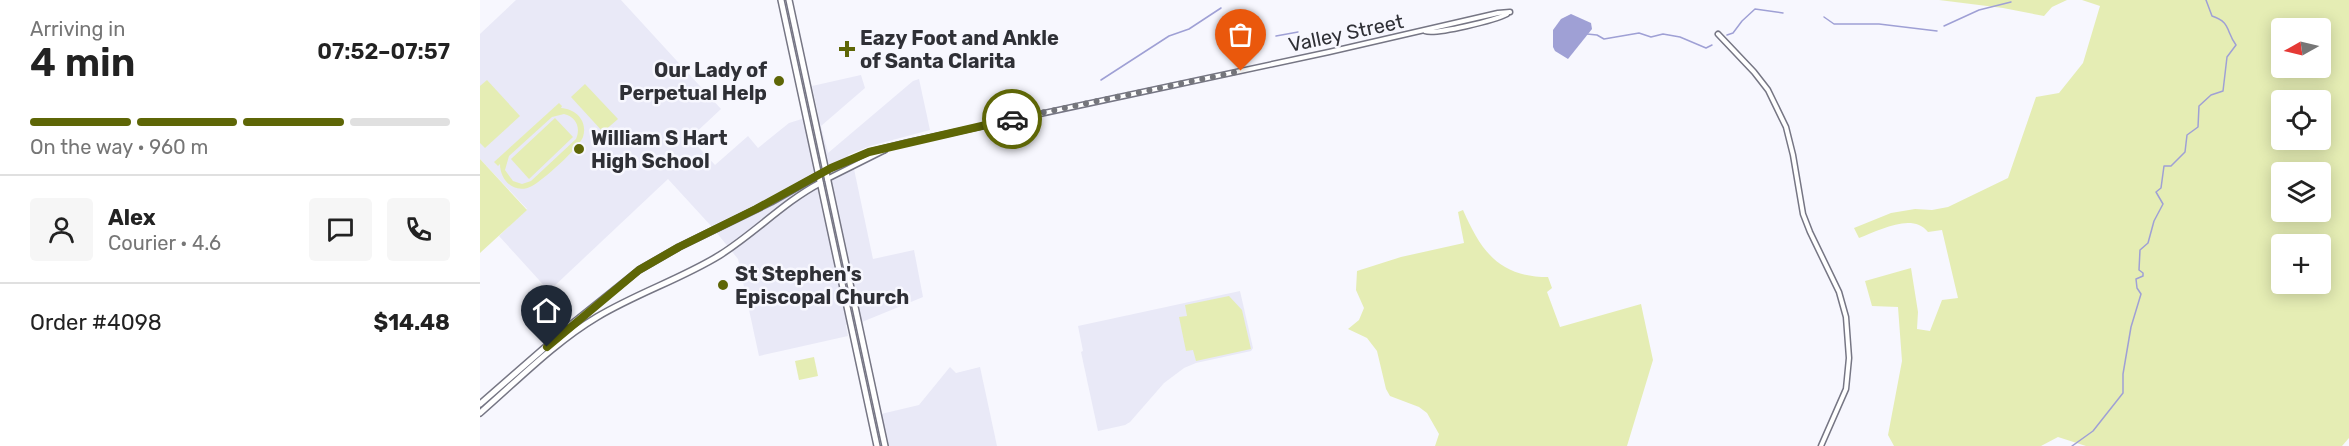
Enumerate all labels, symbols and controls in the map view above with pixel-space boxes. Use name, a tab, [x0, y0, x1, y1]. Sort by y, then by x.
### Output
pin	[1215, 9, 1266, 71]
street label: Valley Street	[1286, 9, 1406, 57]
text: Arriving in	[30, 17, 125, 41]
icon: bag	[1224, 18, 1257, 51]
north arrow	[2271, 18, 2331, 78]
map controls	[2271, 18, 2331, 294]
place label: Eazy Foot and Ankle of Santa Clarita	[860, 26, 1059, 73]
text: 07:52–07:57	[317, 38, 450, 65]
text: 4 min	[30, 40, 135, 86]
marker: Eazy Foot and Ankle of Santa Clarita	[838, 40, 856, 58]
place label: Our Lady of Perpetual Help	[619, 58, 767, 105]
marker: Our Lady of Perpetual Help	[772, 74, 786, 88]
courier	[982, 89, 1042, 149]
button: locate	[2271, 90, 2331, 150]
icon: car	[996, 103, 1029, 136]
place label: William S Hart High School	[591, 126, 728, 173]
text: On the way · 960 m	[30, 135, 208, 159]
marker: William S Hart High School	[572, 142, 586, 156]
button: layers	[2271, 162, 2331, 222]
button: person	[30, 198, 93, 261]
button: chat	[309, 198, 372, 261]
button: phone	[387, 198, 450, 261]
text: Alex	[108, 204, 156, 231]
text: Courier · 4.6	[108, 231, 221, 255]
button: +	[2271, 234, 2331, 294]
place label: St Stephen's Episcopal Church	[735, 262, 909, 309]
marker: St Stephen's Episcopal Church	[716, 278, 730, 292]
pin	[521, 285, 572, 347]
icon: home	[530, 294, 563, 327]
text: Order #4098	[30, 309, 162, 336]
text: $14.48	[373, 309, 450, 336]

